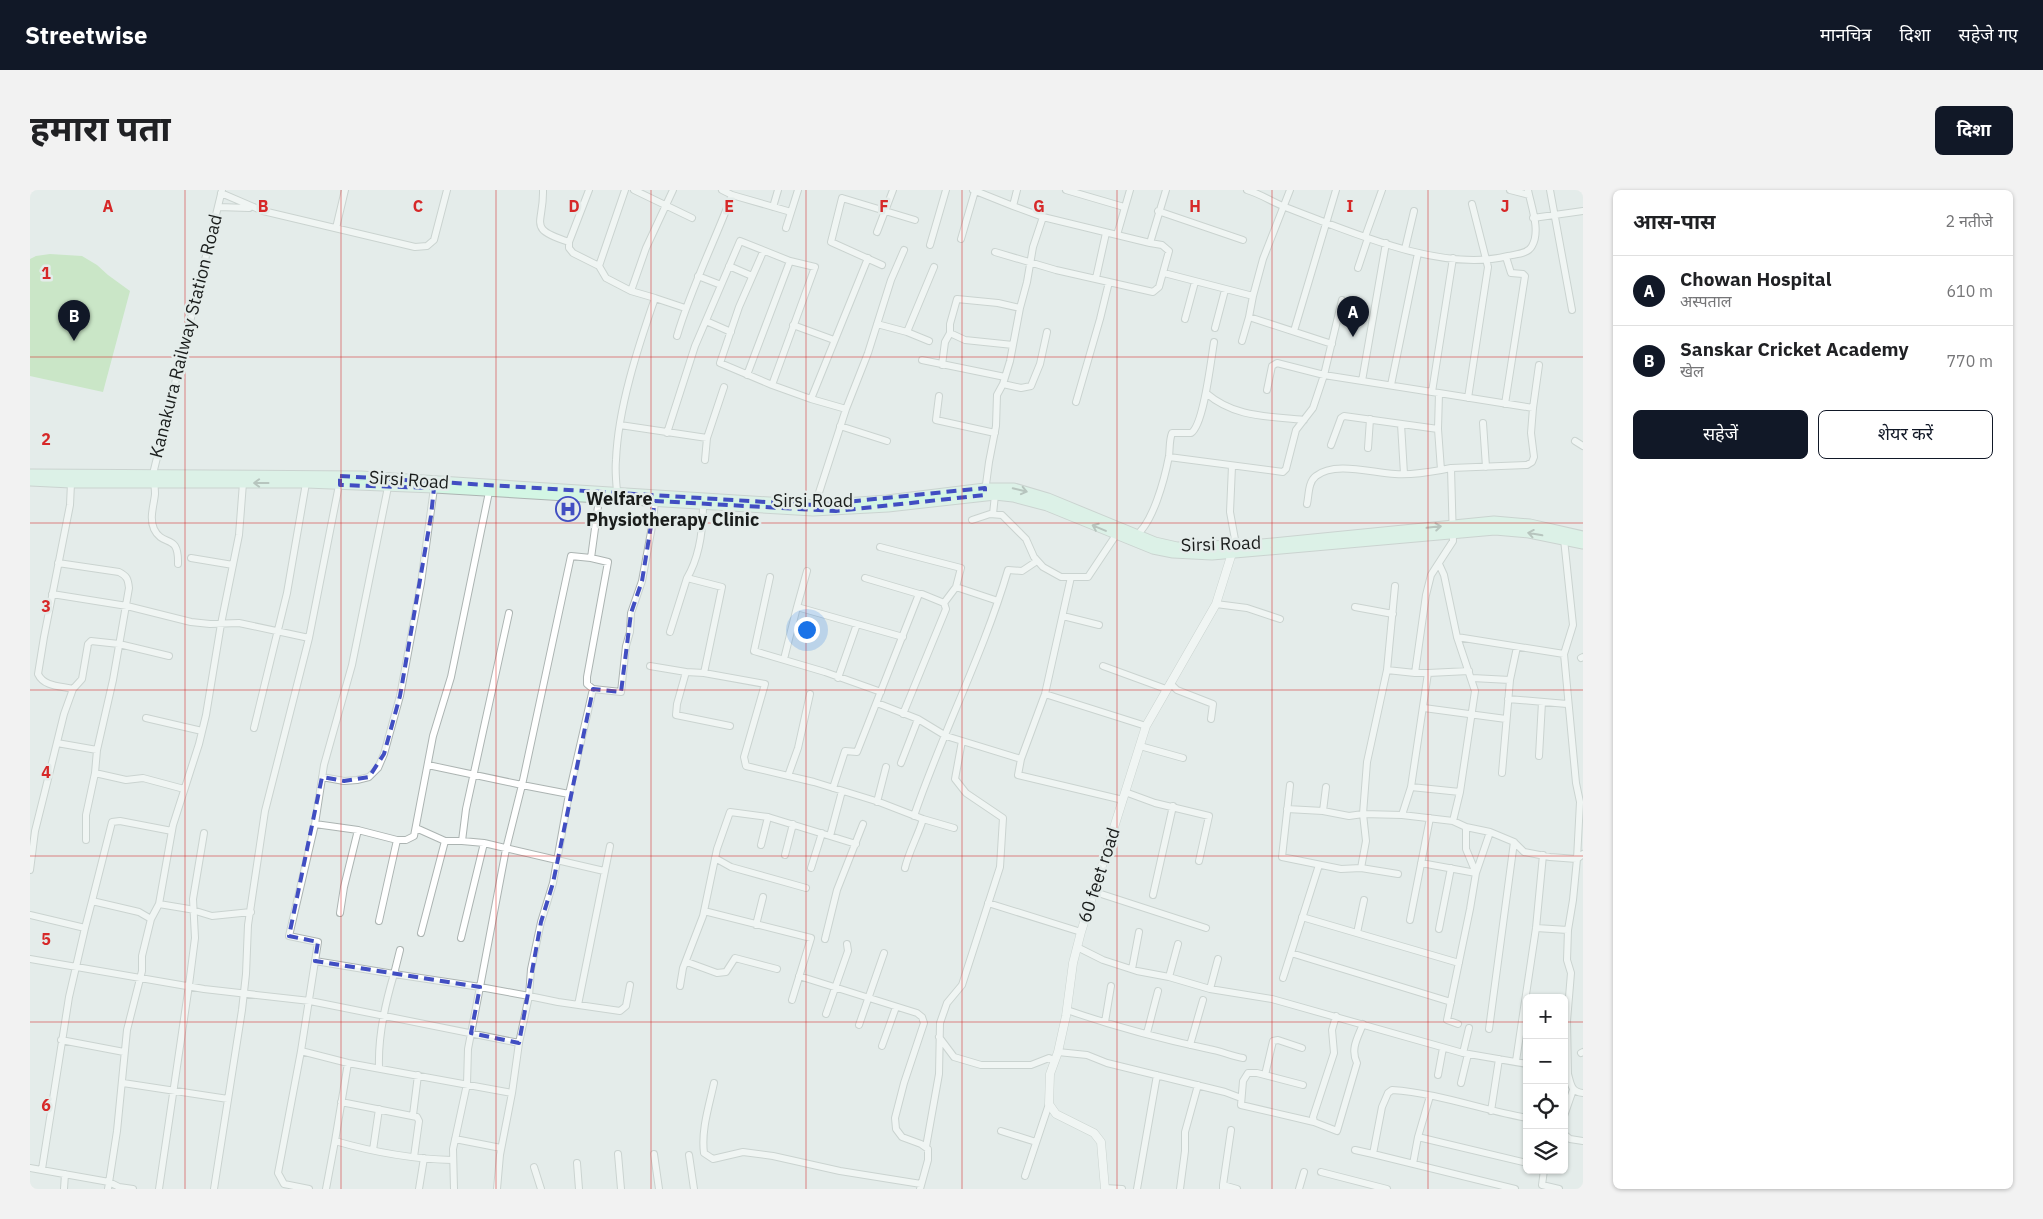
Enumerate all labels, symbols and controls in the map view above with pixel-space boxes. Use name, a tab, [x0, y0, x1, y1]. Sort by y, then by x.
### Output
text: Streetwise	[25, 19, 147, 51]
text: मानचित्र	[1820, 23, 1871, 46]
text: दिशा	[1899, 23, 1931, 46]
text: सहेजे गए	[1959, 23, 2018, 46]
text: हमारा पता	[30, 105, 170, 151]
button: दिशा	[1935, 106, 2013, 155]
text: A	[103, 196, 114, 216]
text: B	[258, 196, 269, 216]
text: C	[413, 196, 423, 216]
text: D	[568, 196, 580, 216]
text: E	[724, 196, 734, 216]
text: F	[879, 196, 889, 216]
text: G	[1033, 196, 1045, 216]
text: H	[1189, 196, 1201, 216]
text: I	[1347, 196, 1354, 216]
text: J	[1501, 196, 1509, 216]
text: आस-पास	[1633, 207, 1716, 235]
text: 2 नतीजे	[1946, 211, 1993, 231]
street label: Kanakura Railway Station Road	[144, 212, 227, 460]
text: 1	[41, 263, 51, 283]
text: Chowan Hospital	[1680, 267, 1831, 291]
text: A	[1644, 281, 1654, 301]
text: 610 m	[1946, 281, 1993, 301]
text: अस्पताल	[1680, 291, 1732, 311]
pin: A	[1337, 296, 1369, 337]
pin: B	[58, 300, 90, 341]
text: Sanskar Cricket Academy	[1680, 337, 1909, 361]
text: B	[1644, 351, 1654, 371]
text: 770 m	[1946, 351, 1993, 371]
text: खेल	[1680, 361, 1704, 381]
button: सहेजें	[1633, 410, 1808, 459]
button: शेयर करें	[1818, 410, 1993, 459]
text: 2	[41, 429, 51, 449]
street label: Sirsi Road	[368, 465, 450, 494]
one-way arrow	[253, 478, 270, 488]
one-way arrow	[1012, 486, 1028, 495]
place label: Welfare Physiotherapy Clinic	[586, 487, 759, 531]
street label: Sirsi Road	[773, 489, 853, 512]
hospital icon: Welfare Physiotherapy Clinic	[555, 496, 581, 522]
one-way arrow	[1426, 522, 1442, 532]
one-way arrow	[1092, 523, 1107, 532]
one-way arrow	[1528, 528, 1544, 538]
street label: Sirsi Road	[1180, 531, 1262, 556]
text: 3	[41, 596, 51, 616]
your location	[794, 617, 820, 643]
text: 4	[41, 762, 51, 782]
street label: 60 feet road	[1072, 824, 1125, 925]
text: 5	[41, 929, 51, 949]
map controls	[1523, 994, 1568, 1174]
button: +	[1523, 994, 1568, 1039]
button: −	[1523, 1039, 1568, 1084]
button: locate	[1523, 1084, 1568, 1129]
text: 6	[41, 1095, 51, 1115]
button: layers	[1523, 1129, 1568, 1174]

